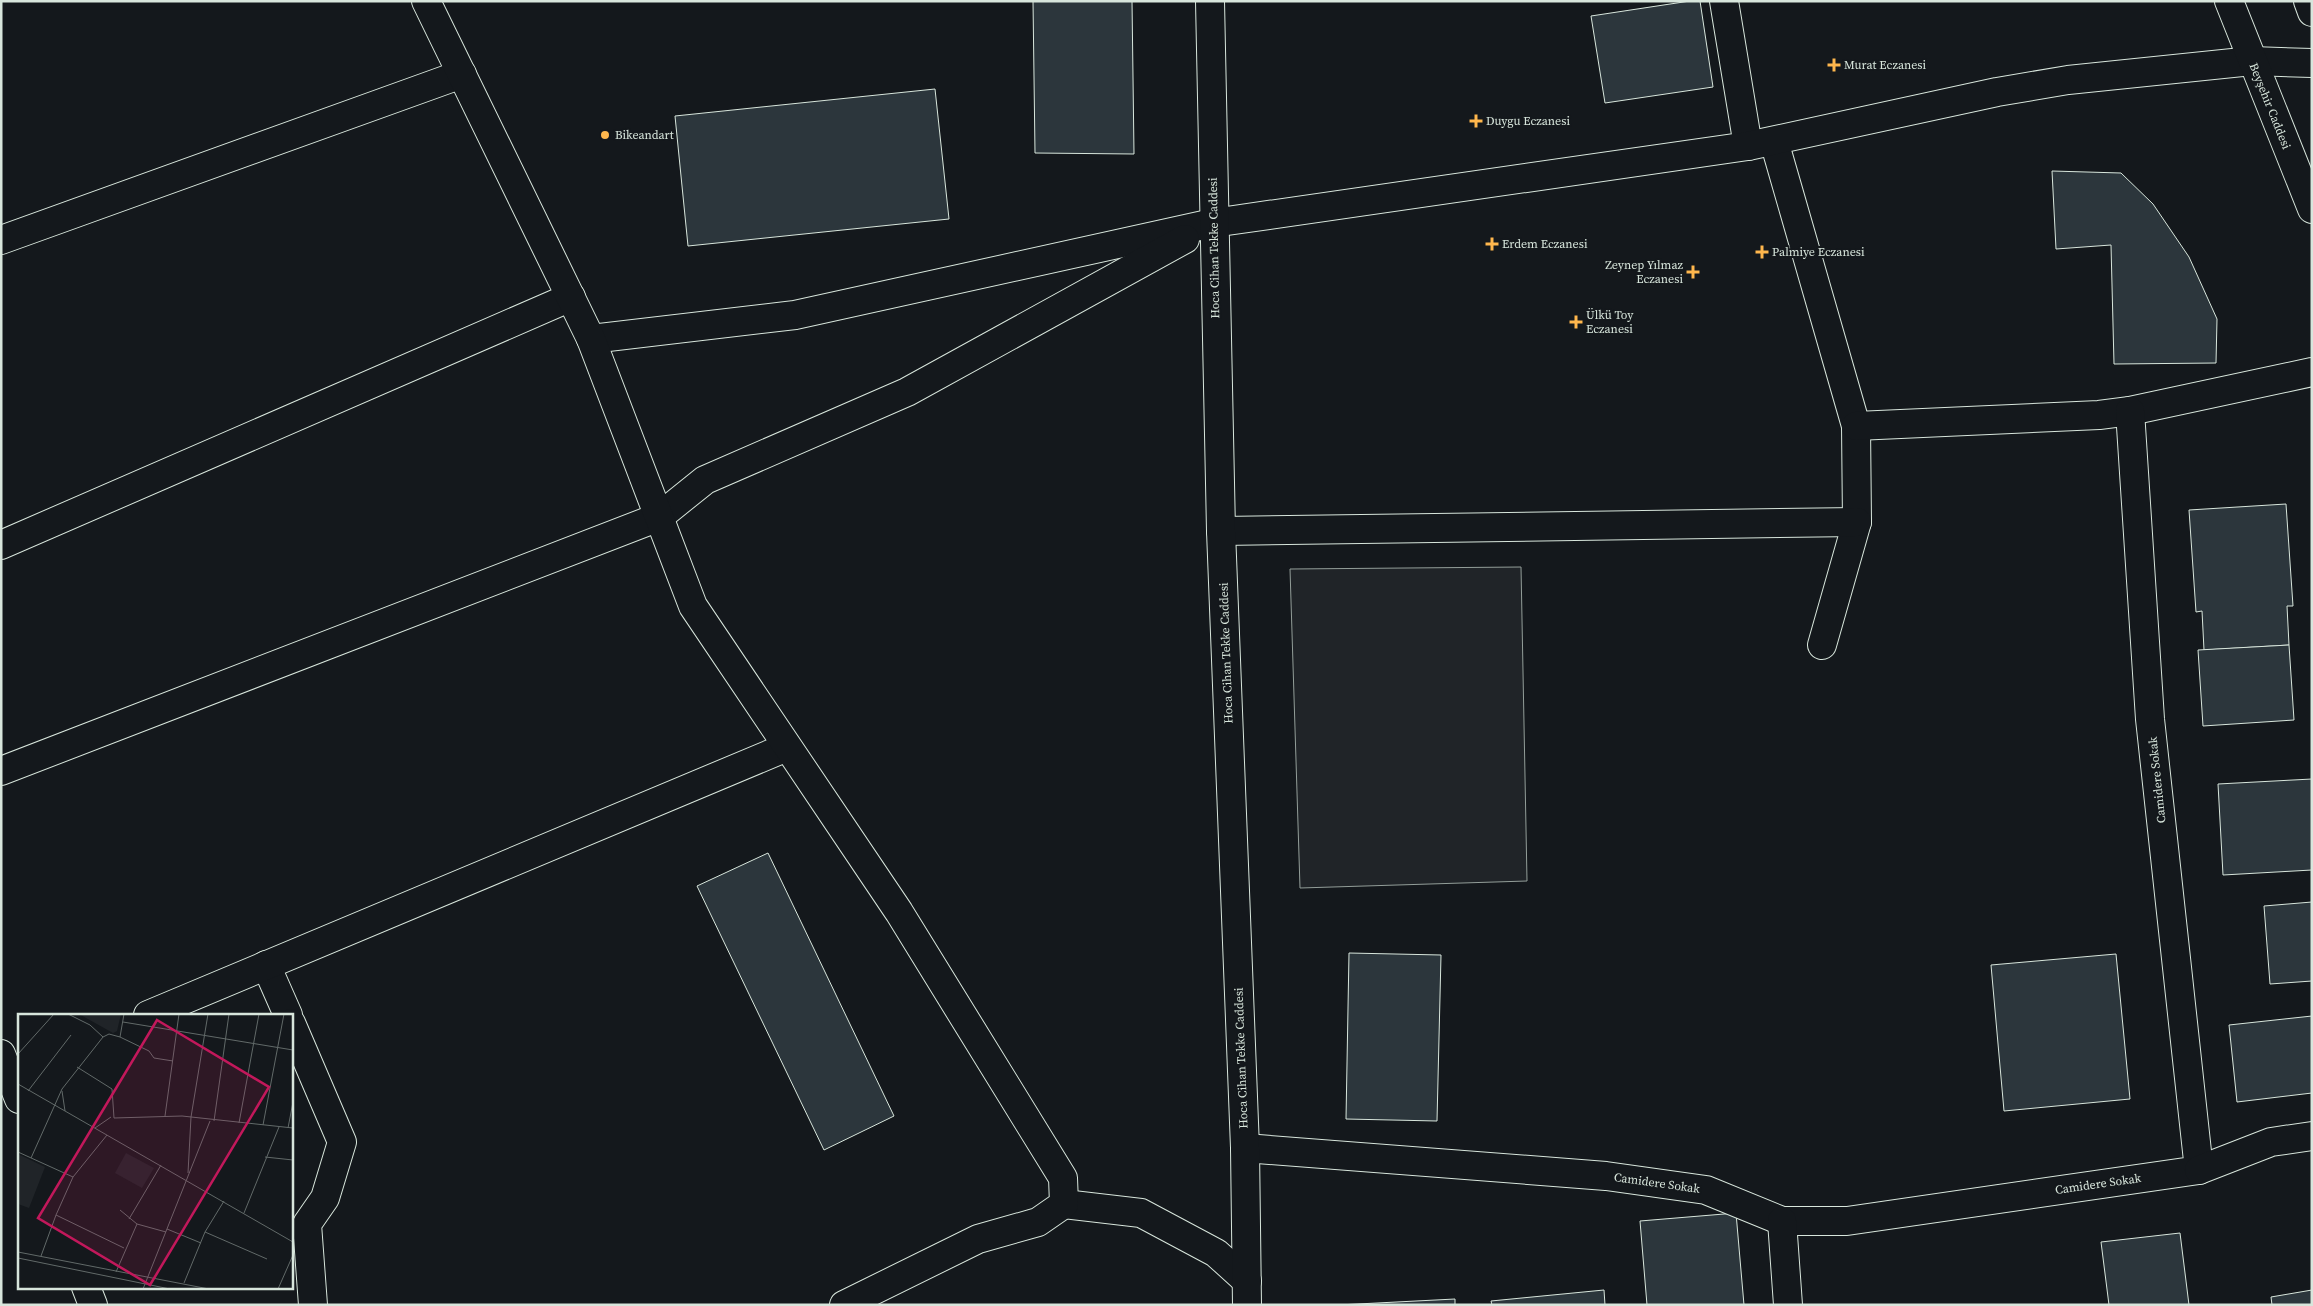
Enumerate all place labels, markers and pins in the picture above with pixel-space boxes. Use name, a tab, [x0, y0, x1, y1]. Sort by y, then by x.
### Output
place label: Murat Eczanesi	[1844, 57, 1927, 73]
marker: Murat Eczanesi	[1828, 59, 1840, 71]
place label: Duygu Eczanesi	[1486, 113, 1570, 129]
marker: Duygu Eczanesi	[1470, 115, 1482, 127]
place label: Bikeandart	[615, 127, 674, 143]
marker: Bikeandart	[599, 129, 611, 141]
place label: Erdem Eczanesi	[1502, 236, 1588, 252]
marker: Erdem Eczanesi	[1486, 238, 1498, 250]
place label: Palmiye Eczanesi	[1772, 244, 1865, 260]
marker: Palmiye Eczanesi	[1756, 246, 1768, 258]
place label: Zeynep Yılmaz Eczanesi	[1605, 257, 1684, 287]
marker: Zeynep Yılmaz Eczanesi	[1687, 266, 1699, 278]
place label: Ülkü Toy Eczanesi	[1586, 307, 1634, 337]
marker: Ülkü Toy Eczanesi	[1570, 316, 1582, 328]

